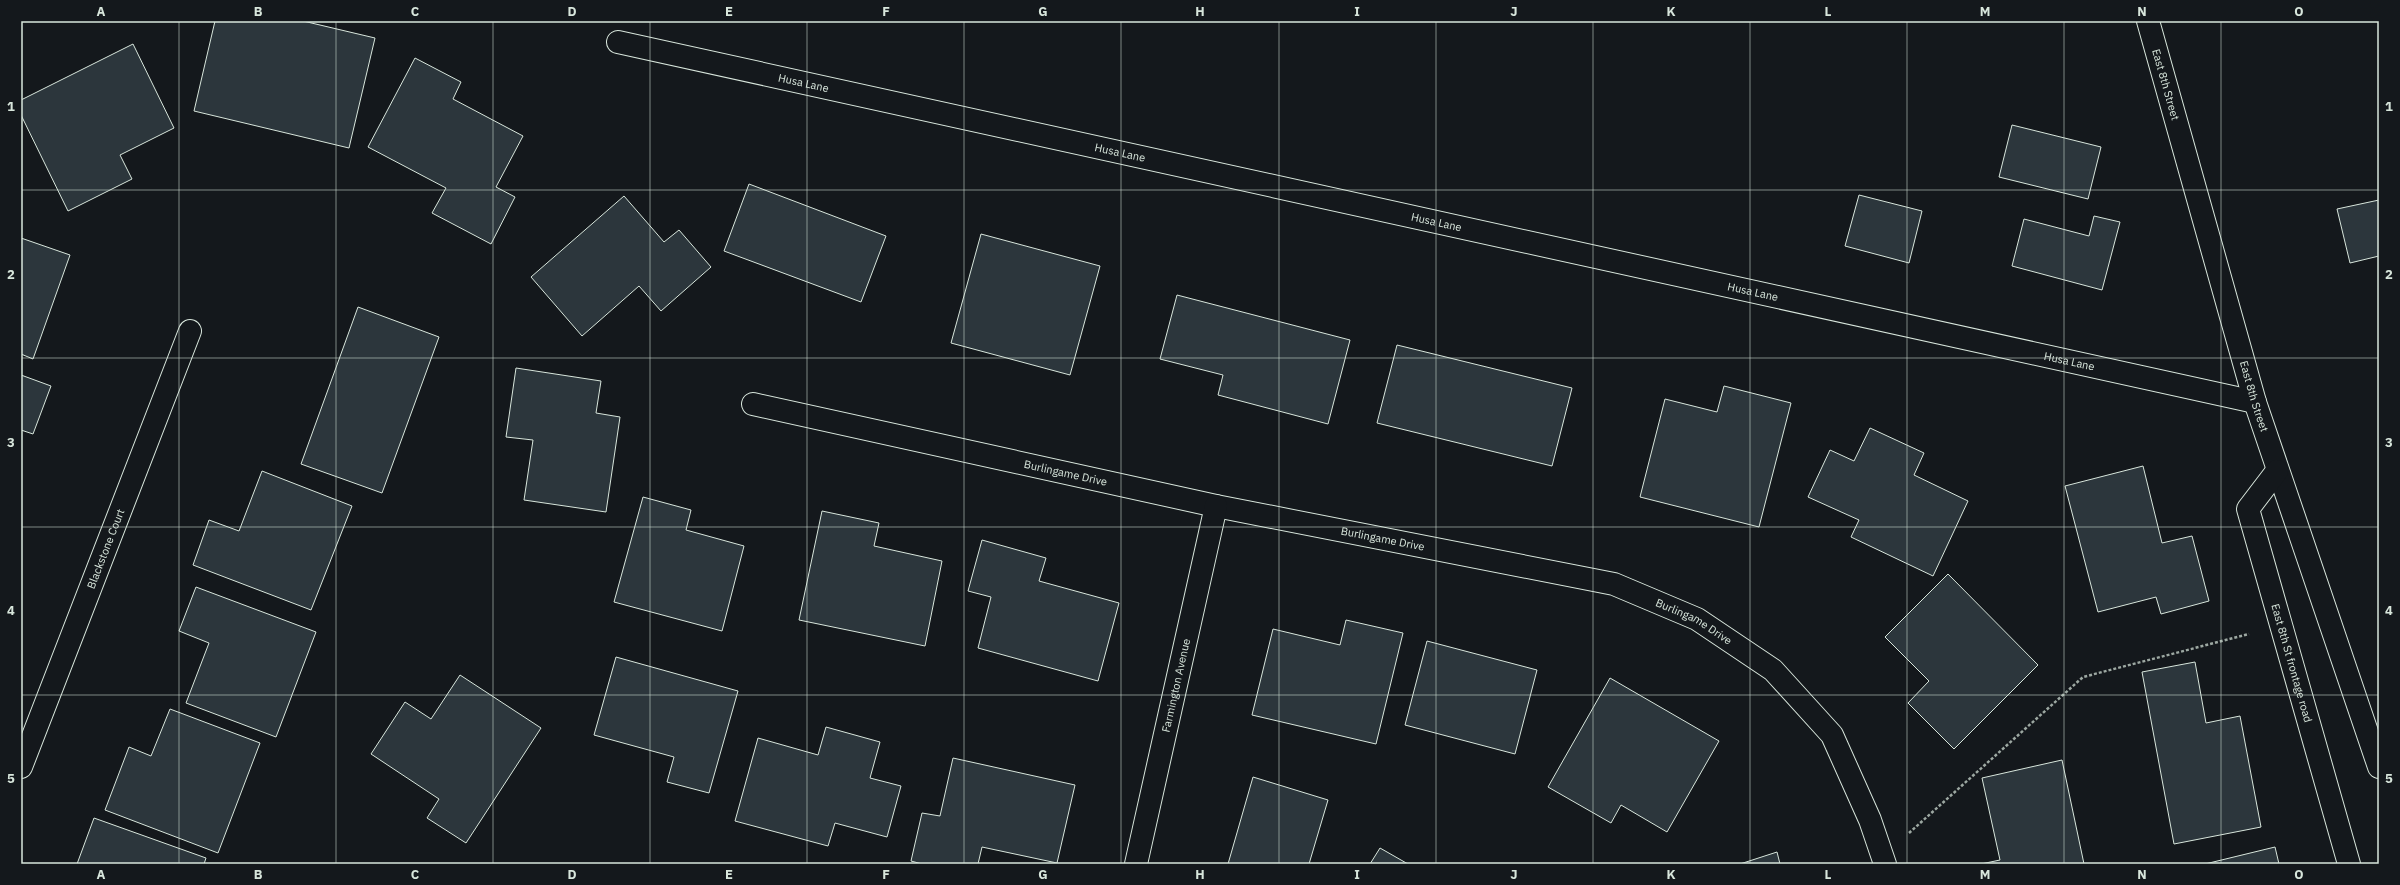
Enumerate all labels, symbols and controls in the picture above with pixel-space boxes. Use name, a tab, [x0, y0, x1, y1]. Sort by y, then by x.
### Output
text: A	[97, 3, 106, 20]
text: B	[254, 3, 263, 20]
text: C	[411, 3, 420, 20]
text: D	[567, 3, 577, 20]
text: E	[725, 3, 733, 20]
text: F	[882, 3, 890, 20]
text: G	[1038, 3, 1048, 20]
text: H	[1195, 3, 1205, 20]
text: I	[1354, 3, 1360, 20]
text: J	[1510, 3, 1518, 20]
text: K	[1666, 3, 1676, 20]
text: L	[1825, 3, 1832, 20]
text: M	[1980, 3, 1990, 20]
text: N	[2137, 3, 2147, 20]
text: O	[2294, 3, 2304, 20]
street label: East 8th Street	[2149, 47, 2183, 122]
street label: Husa Lane	[777, 70, 830, 95]
text: 1	[7, 98, 15, 115]
text: 1	[2385, 98, 2393, 115]
street label: Husa Lane	[1093, 140, 1147, 165]
street label: Husa Lane	[1410, 210, 1463, 234]
text: 2	[7, 266, 15, 283]
text: 2	[2385, 266, 2393, 283]
street label: Husa Lane	[1726, 279, 1780, 304]
street label: Husa Lane	[2043, 349, 2096, 374]
street label: East 8th Street	[2237, 359, 2272, 434]
text: 3	[7, 434, 15, 451]
text: 3	[2385, 434, 2393, 451]
street label: Burlingame Drive	[1023, 457, 1109, 489]
street label: Blackstone Court	[84, 507, 127, 591]
street label: Burlingame Drive	[1340, 524, 1426, 554]
street label: Burlingame Drive	[1654, 595, 1735, 648]
text: 4	[7, 602, 15, 619]
street label: East 8th St frontage road	[2268, 602, 2315, 724]
text: 4	[2385, 602, 2393, 619]
street label: Farmington Avenue	[1159, 637, 1193, 734]
text: 5	[7, 770, 15, 787]
text: 5	[2385, 770, 2393, 787]
text: A	[97, 866, 106, 883]
text: B	[254, 866, 263, 883]
text: C	[411, 866, 420, 883]
text: D	[567, 866, 577, 883]
text: E	[725, 866, 733, 883]
text: F	[882, 866, 890, 883]
text: G	[1038, 866, 1048, 883]
text: H	[1195, 866, 1205, 883]
text: I	[1354, 866, 1360, 883]
text: J	[1510, 866, 1518, 883]
text: K	[1666, 866, 1676, 883]
text: L	[1825, 866, 1832, 883]
text: M	[1980, 866, 1990, 883]
text: N	[2137, 866, 2147, 883]
text: O	[2294, 866, 2304, 883]

